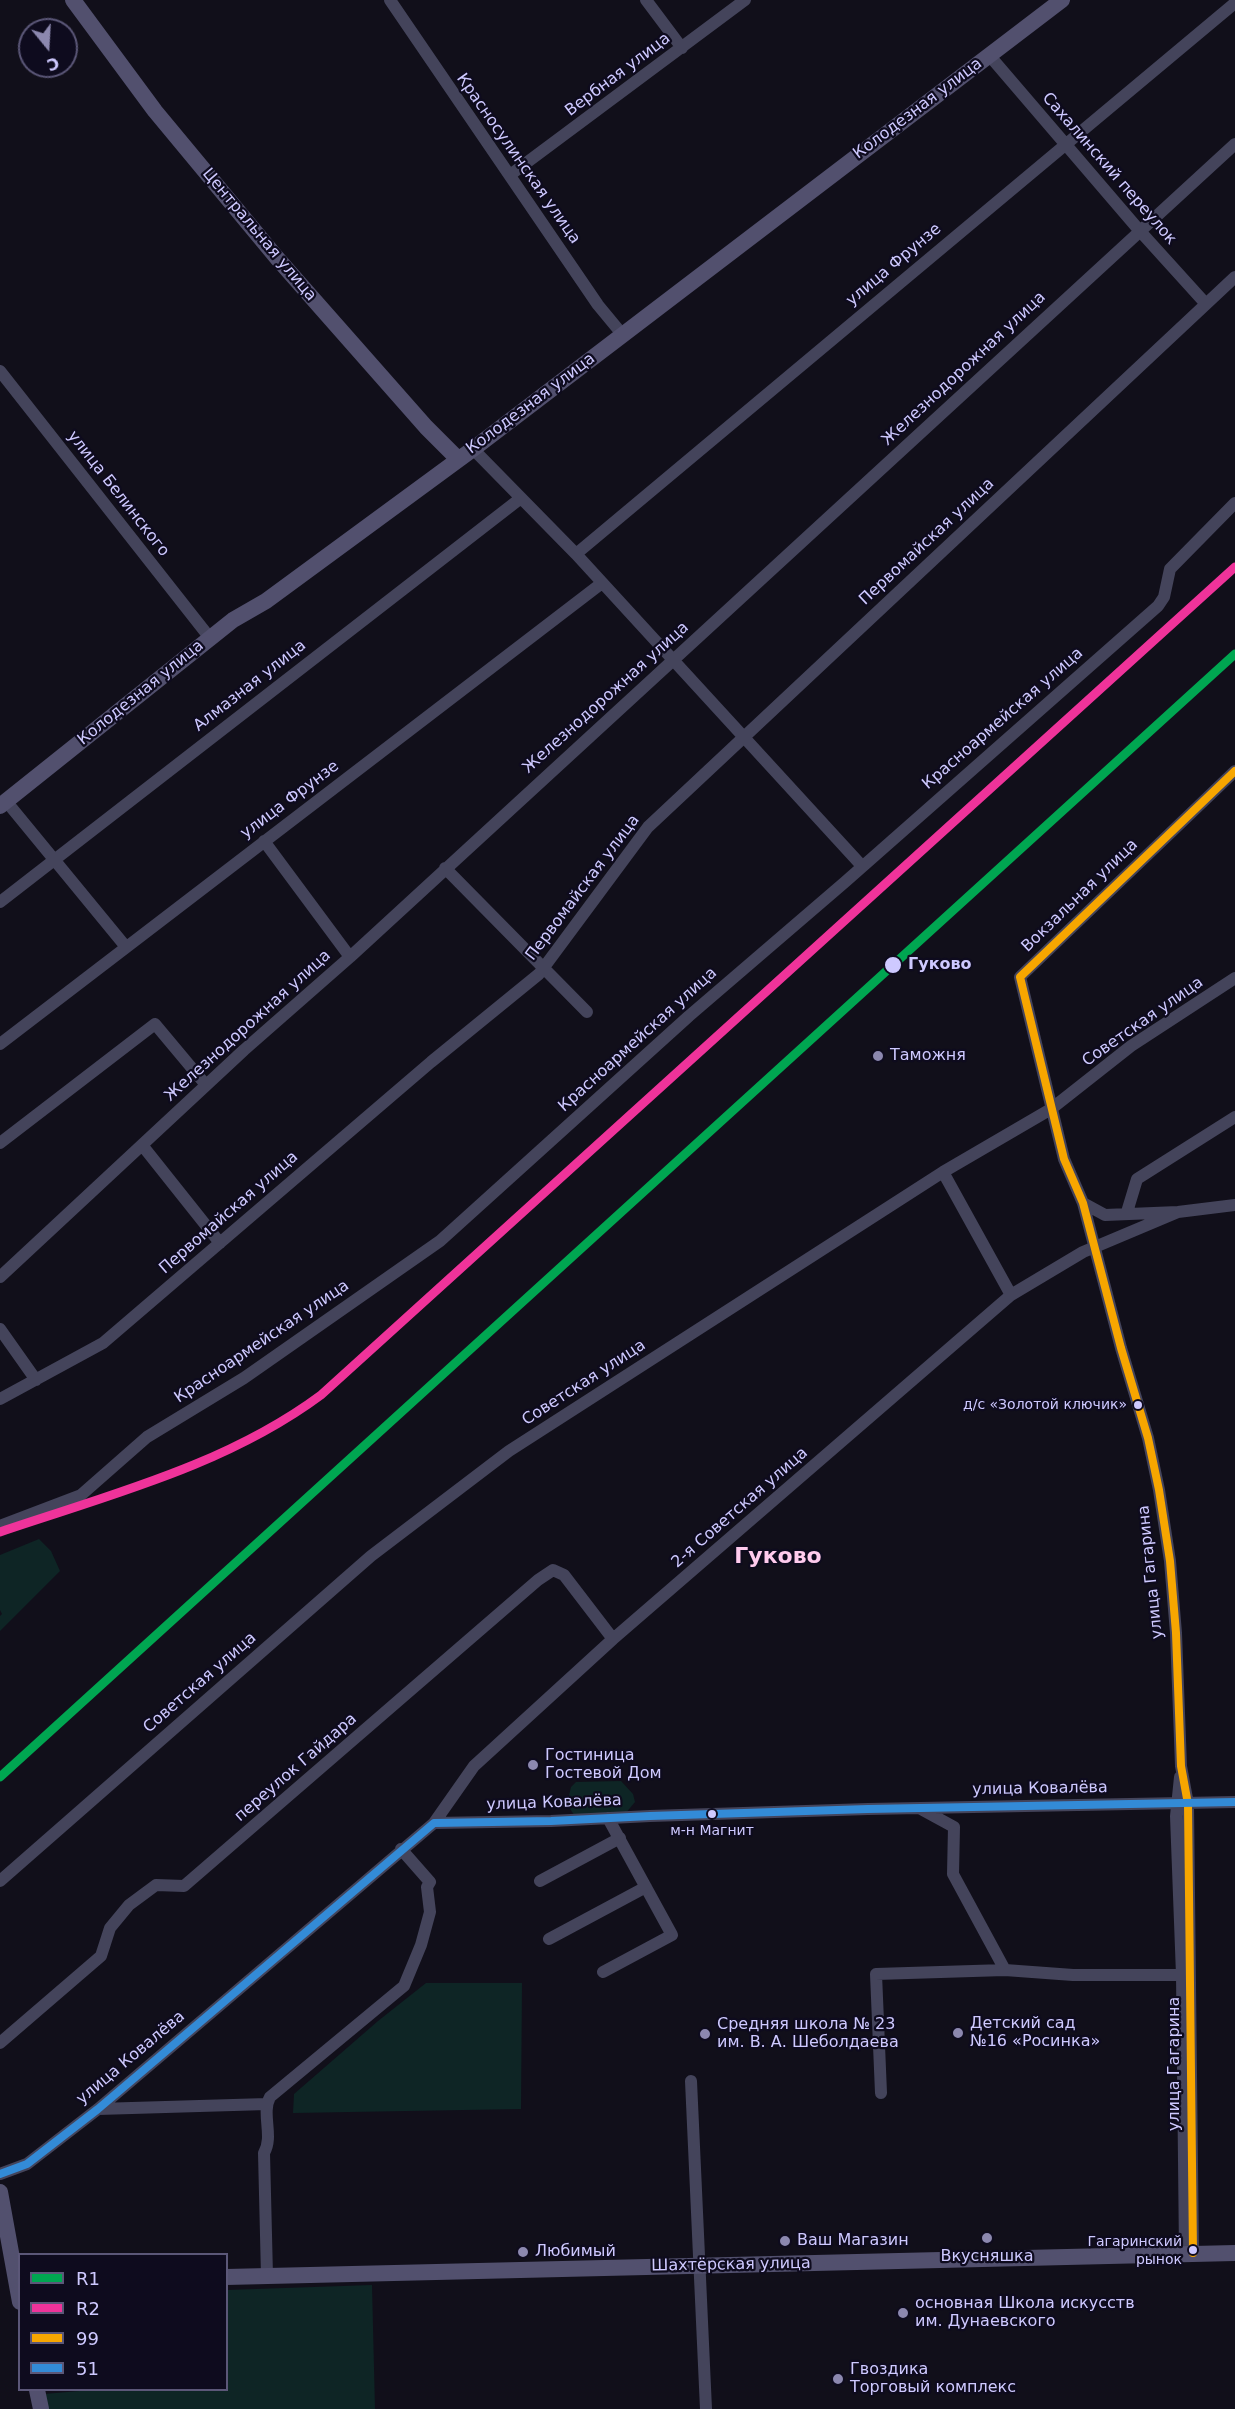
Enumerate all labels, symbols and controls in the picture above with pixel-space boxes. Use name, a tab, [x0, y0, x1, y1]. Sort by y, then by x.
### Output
north arrow	[18, 18, 78, 78]
street label: Вербная улица	[562, 29, 674, 121]
text: С	[45, 53, 62, 75]
street label: Колодезная улица	[850, 54, 986, 164]
street label: Красносулинская улица	[452, 70, 584, 248]
street label: Сахалинский переулок	[1038, 89, 1180, 249]
street label: Центральная улица	[198, 165, 320, 305]
street label: улица Фрунзе	[843, 220, 945, 310]
street label: Железнодорожная улица	[878, 288, 1050, 450]
street label: Колодезная улица	[463, 349, 599, 459]
street label: улица Белинского	[63, 427, 173, 561]
street label: Первомайская улица	[856, 475, 998, 609]
street label: Железнодорожная улица	[519, 618, 693, 778]
street label: Колодезная улица	[74, 636, 208, 750]
street label: Алмазная улица	[190, 636, 310, 736]
street label: Красноармейская улица	[919, 644, 1087, 794]
street label: улица Фрунзе	[237, 757, 343, 843]
street label: Первомайская улица	[522, 811, 644, 965]
street label: Вокзальная улица	[1018, 836, 1142, 956]
street label: Железнодорожная улица	[161, 946, 335, 1106]
marker: Гуково	[883, 955, 903, 975]
place label: Гуково	[908, 955, 972, 975]
street label: Красноармейская улица	[555, 964, 721, 1116]
street label: Советская улица	[1079, 973, 1207, 1071]
place label: Таможня	[890, 1046, 966, 1066]
marker: Таможня	[871, 1049, 885, 1063]
street label: Первомайская улица	[156, 1148, 302, 1278]
street label: Красноармейская улица	[171, 1276, 353, 1408]
street label: Советская улица	[519, 1336, 649, 1430]
place label: д/с «Золотой ключик»	[963, 1397, 1127, 1413]
marker: д/с «Золотой ключик»	[1132, 1399, 1144, 1411]
street label: 2-я Советская улица	[668, 1444, 812, 1572]
street label: улица Гагарина	[1134, 1504, 1168, 1640]
district label: Гуково	[734, 1544, 822, 1570]
street label: Советская улица	[140, 1629, 260, 1737]
street label: переулок Гайдара	[231, 1710, 361, 1826]
place label: Гостиница Гостевой Дом	[545, 1746, 662, 1784]
marker: Гостиница Гостевой Дом	[526, 1758, 540, 1772]
street label: улица Ковалёва	[972, 1778, 1108, 1800]
street label: улица Ковалёва	[486, 1791, 622, 1815]
marker: м-н Магнит	[706, 1808, 718, 1820]
place label: м-н Магнит	[670, 1823, 754, 1839]
street label: улица Гагарина	[1165, 1997, 1185, 2131]
street label: улица Ковалёва	[73, 2007, 189, 2109]
place label: Детский сад №16 «Росинка»	[970, 2014, 1100, 2052]
place label: Средняя школа № 23 им. В. А. Шеболдаева	[717, 2015, 899, 2053]
marker: Детский сад №16 «Росинка»	[951, 2026, 965, 2040]
marker: Средняя школа № 23 им. В. А. Шеболдаева	[698, 2027, 712, 2041]
place label: Ваш Магазин	[797, 2231, 909, 2251]
marker: Вкусняшка	[980, 2231, 994, 2245]
marker: Ваш Магазин	[778, 2234, 792, 2248]
place label: Гагаринский рынок	[1087, 2234, 1182, 2266]
place label: Любимый	[535, 2242, 616, 2262]
marker: Гагаринский рынок	[1187, 2244, 1199, 2256]
marker: Любимый	[516, 2245, 530, 2259]
place label: Вкусняшка	[940, 2247, 1034, 2267]
legend	[18, 2253, 228, 2391]
street label: Шахтёрская улица	[651, 2254, 811, 2276]
text: R1	[76, 2268, 100, 2289]
place label: основная Школа искусств им. Дунаевского	[915, 2294, 1135, 2332]
text: R2	[76, 2298, 100, 2319]
marker: основная Школа искусств им. Дунаевского	[896, 2306, 910, 2320]
text: 99	[76, 2328, 99, 2349]
text: 51	[76, 2358, 99, 2379]
place label: Гвоздика Торговый комплекс	[850, 2360, 1016, 2398]
marker: Гвоздика Торговый комплекс	[831, 2372, 845, 2386]

